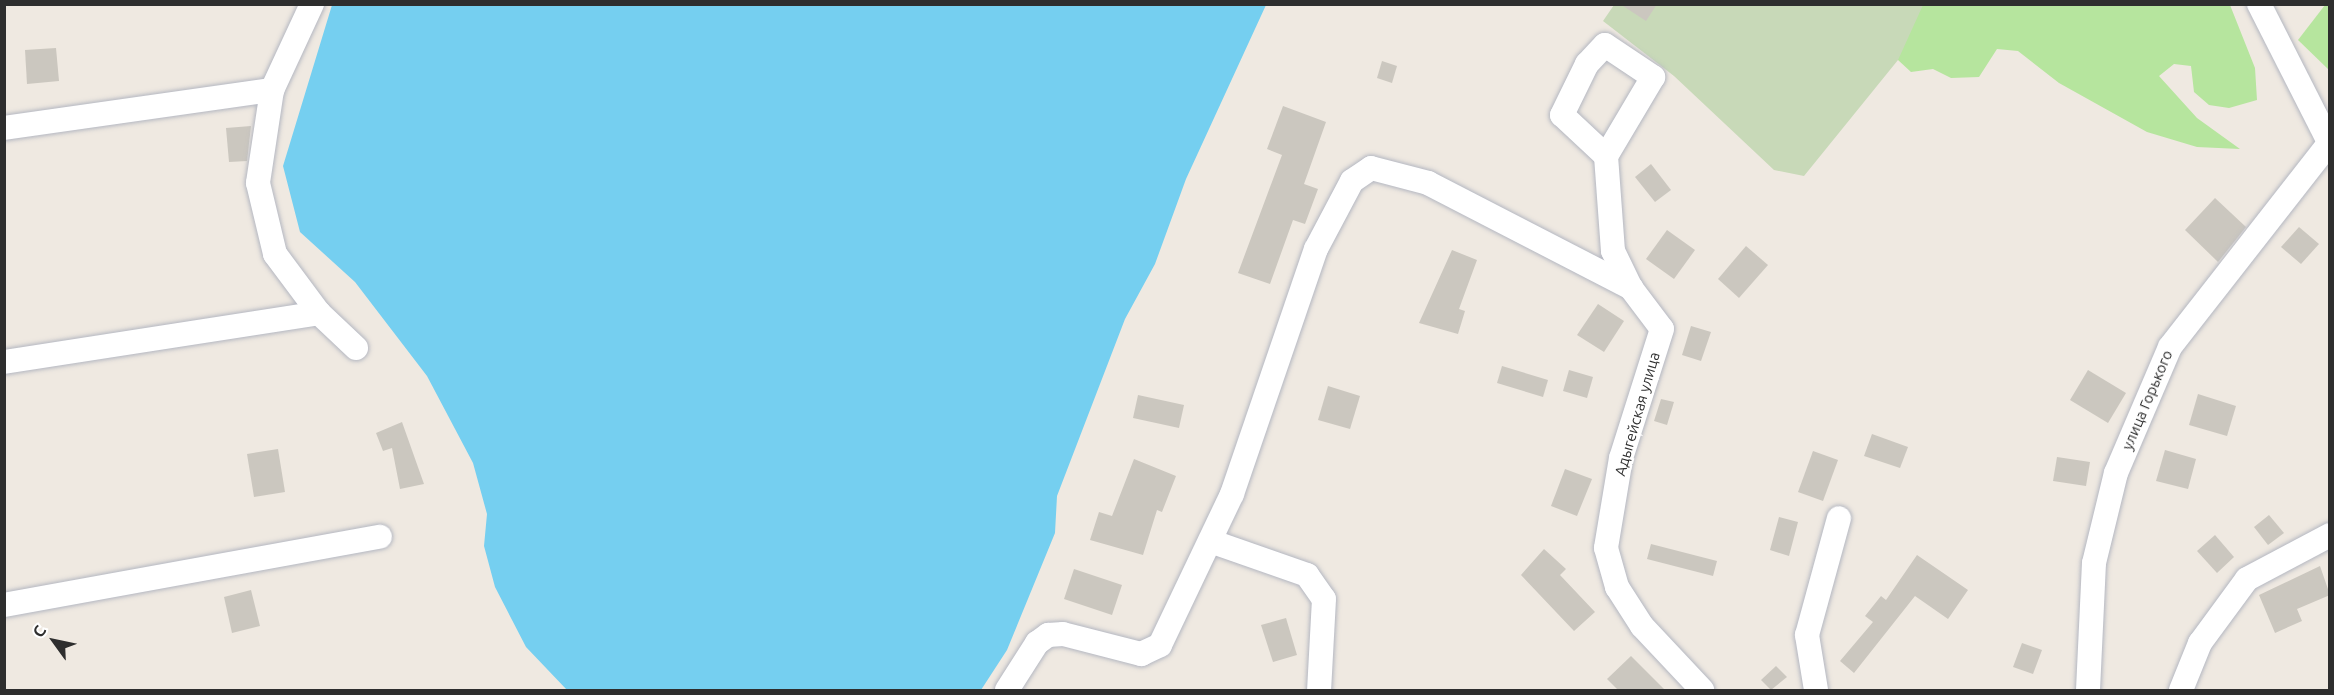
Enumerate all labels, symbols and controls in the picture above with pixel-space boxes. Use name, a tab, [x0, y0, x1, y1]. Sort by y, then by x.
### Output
street label: улица Горького	[2118, 347, 2176, 453]
street label: Адыгейская улица	[1611, 350, 1663, 478]
north arrow	[24, 611, 84, 671]
text: С	[29, 622, 49, 640]

